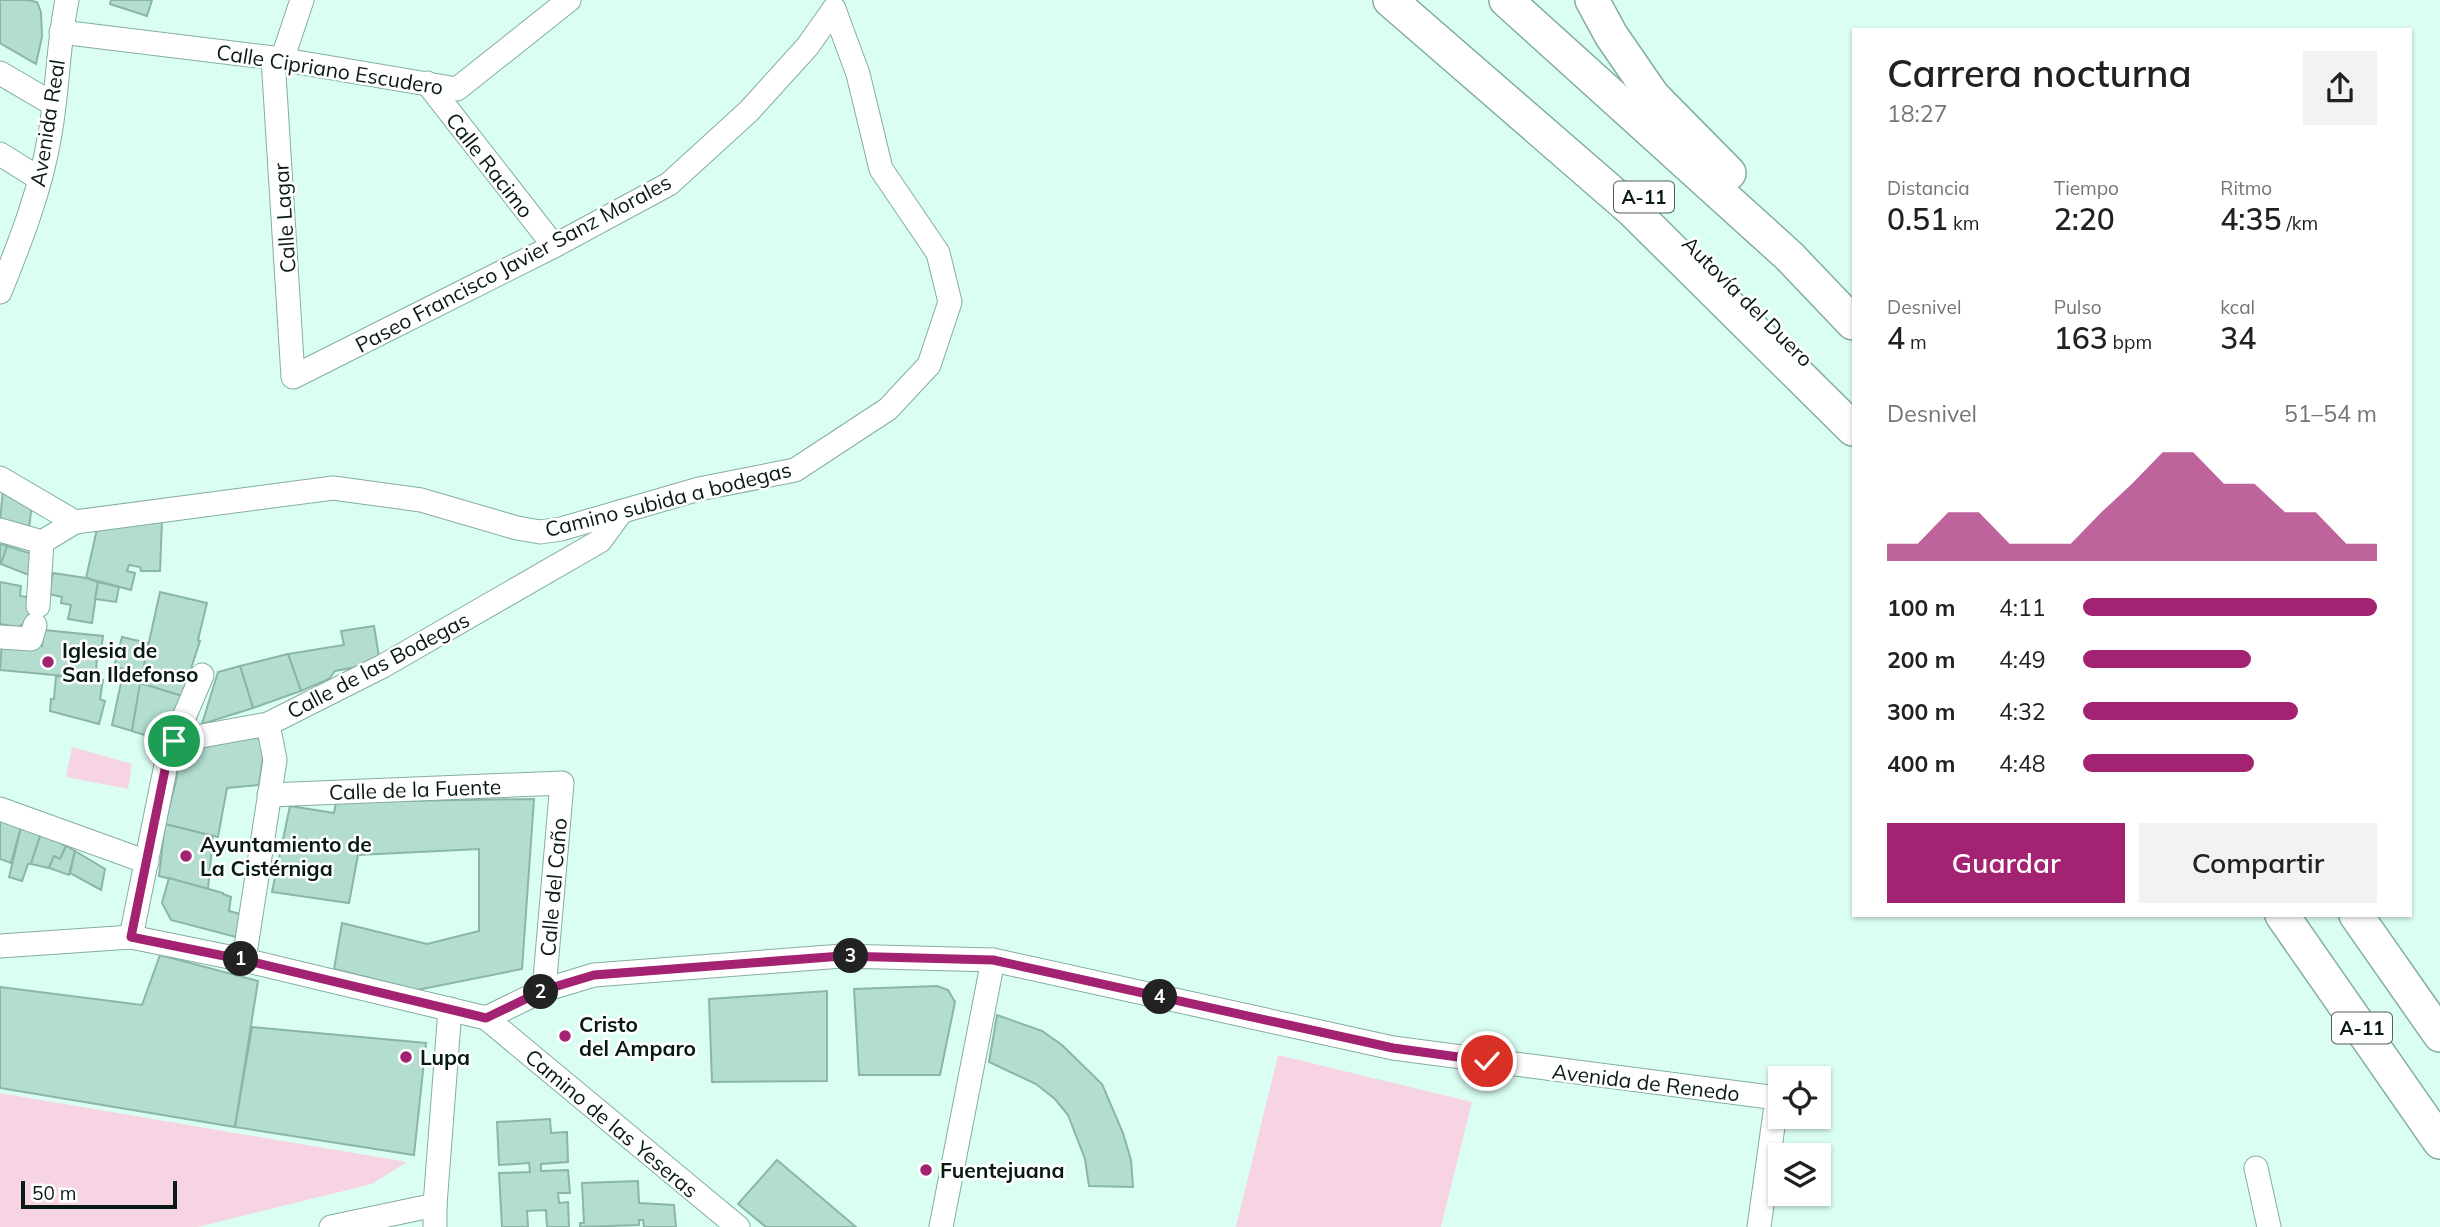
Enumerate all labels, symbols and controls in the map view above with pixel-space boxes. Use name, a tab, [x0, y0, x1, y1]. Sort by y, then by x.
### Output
street label: Calle Cipriano Escudero	[215, 38, 445, 100]
text: Carrera nocturna	[1887, 49, 2192, 97]
button: share	[2303, 51, 2377, 125]
street label: Avenida Real	[24, 57, 70, 189]
text: 18:27	[1887, 99, 1947, 128]
street label: Calle Racimo	[441, 107, 539, 223]
street label: Calle Lagar	[267, 162, 301, 274]
street label: Paseo Francisco Javier Sanz Morales	[351, 168, 675, 358]
text: Distancia	[1887, 176, 1970, 200]
text: Tiempo	[2054, 176, 2119, 200]
text: Ritmo	[2220, 176, 2272, 200]
road number: A-11	[1614, 182, 1674, 212]
text: 0.51	[1887, 200, 1948, 238]
text: 2:20	[2054, 200, 2115, 238]
text: 4:35	[2220, 200, 2281, 238]
text: km	[1948, 211, 1980, 235]
text: /km	[2281, 211, 2318, 235]
street label: Autovía del Duero	[1677, 230, 1819, 372]
text: Desnivel	[1887, 295, 1961, 319]
text: Pulso	[2054, 295, 2102, 319]
text: kcal	[2220, 295, 2255, 319]
text: 4	[1887, 319, 1905, 357]
text: 163	[2054, 319, 2108, 357]
text: 34	[2220, 319, 2256, 357]
text: m	[1905, 330, 1927, 354]
text: bpm	[2108, 330, 2152, 354]
text: Desnivel	[1887, 399, 1977, 428]
text: 51–54 m	[2284, 399, 2377, 428]
street label: Camino subida a bodegas	[542, 456, 794, 542]
text: 100 m	[1887, 593, 1955, 622]
text: 4:11	[1999, 593, 2046, 622]
street label: Calle de las Bodegas	[282, 606, 474, 724]
place label: Iglesia de San Ildefonso	[62, 637, 198, 687]
text: 200 m	[1887, 645, 1955, 674]
text: 4:49	[1999, 645, 2046, 674]
marker: Iglesia de San Ildefonso	[40, 654, 56, 670]
text: 300 m	[1887, 697, 1955, 726]
text: 4:32	[1999, 697, 2046, 726]
pin	[144, 711, 204, 771]
icon: arrive	[155, 722, 193, 760]
text: 400 m	[1887, 749, 1955, 778]
text: 4:48	[1999, 749, 2046, 778]
street label: Calle de la Fuente	[329, 773, 501, 805]
street label: Calle del Caño	[534, 817, 572, 957]
button: Guardar	[1887, 823, 2125, 903]
button: Compartir	[2139, 823, 2377, 903]
place label: Ayuntamiento de La Cistérniga	[200, 831, 372, 881]
marker: Ayuntamiento de La Cistérniga	[178, 848, 194, 864]
pin: 3	[834, 939, 868, 974]
pin: 1	[224, 942, 258, 976]
text: 3	[845, 943, 856, 967]
text: 1	[235, 946, 246, 970]
pin: 2	[524, 974, 558, 1010]
text: 2	[535, 979, 546, 1003]
pin: 4	[1142, 979, 1178, 1014]
text: 4	[1154, 984, 1165, 1008]
place label: Cristo del Amparo	[579, 1011, 696, 1061]
road number: A-11	[2332, 1012, 2392, 1044]
marker: Cristo del Amparo	[557, 1028, 573, 1044]
pin	[1457, 1031, 1517, 1091]
icon: check	[1468, 1042, 1506, 1080]
street label: Camino de las Yeseras	[520, 1043, 704, 1203]
place label: Lupa	[420, 1044, 470, 1070]
marker: Lupa	[398, 1049, 414, 1065]
street label: Avenida de Renedo	[1551, 1058, 1741, 1106]
map controls	[1768, 1066, 1831, 1206]
button: locate	[1768, 1066, 1831, 1129]
button: layers	[1768, 1143, 1831, 1206]
place label: Fuentejuana	[940, 1157, 1065, 1183]
marker: Fuentejuana	[918, 1162, 934, 1178]
scale bar	[21, 1178, 177, 1210]
text: 50 m	[32, 1181, 76, 1205]

